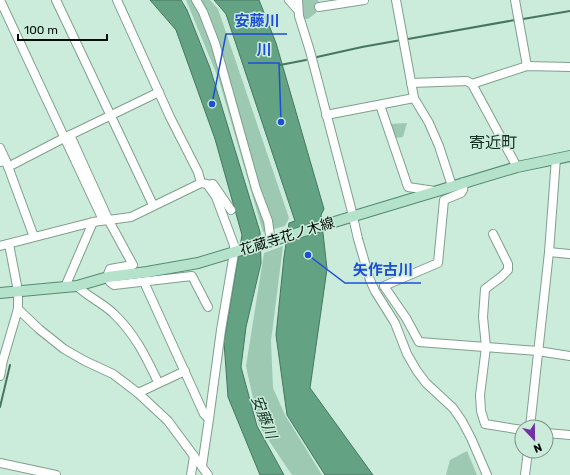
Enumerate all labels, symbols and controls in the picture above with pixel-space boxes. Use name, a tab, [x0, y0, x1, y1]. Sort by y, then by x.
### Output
callout: 安藤川	[226, 7, 287, 34]
text: 安藤川	[234, 12, 280, 30]
scale bar	[18, 16, 107, 42]
text: 100 m	[24, 23, 58, 37]
callout: 川	[248, 36, 279, 63]
text: 川	[256, 41, 272, 59]
district label: 寄近町	[469, 133, 517, 152]
street label: 花蔵寺花ノ木線	[238, 214, 336, 259]
callout: 矢作古川	[345, 256, 421, 283]
text: 矢作古川	[353, 261, 413, 279]
water label: 安藤川	[248, 393, 281, 443]
north arrow	[514, 419, 554, 459]
text: N	[531, 440, 544, 455]

